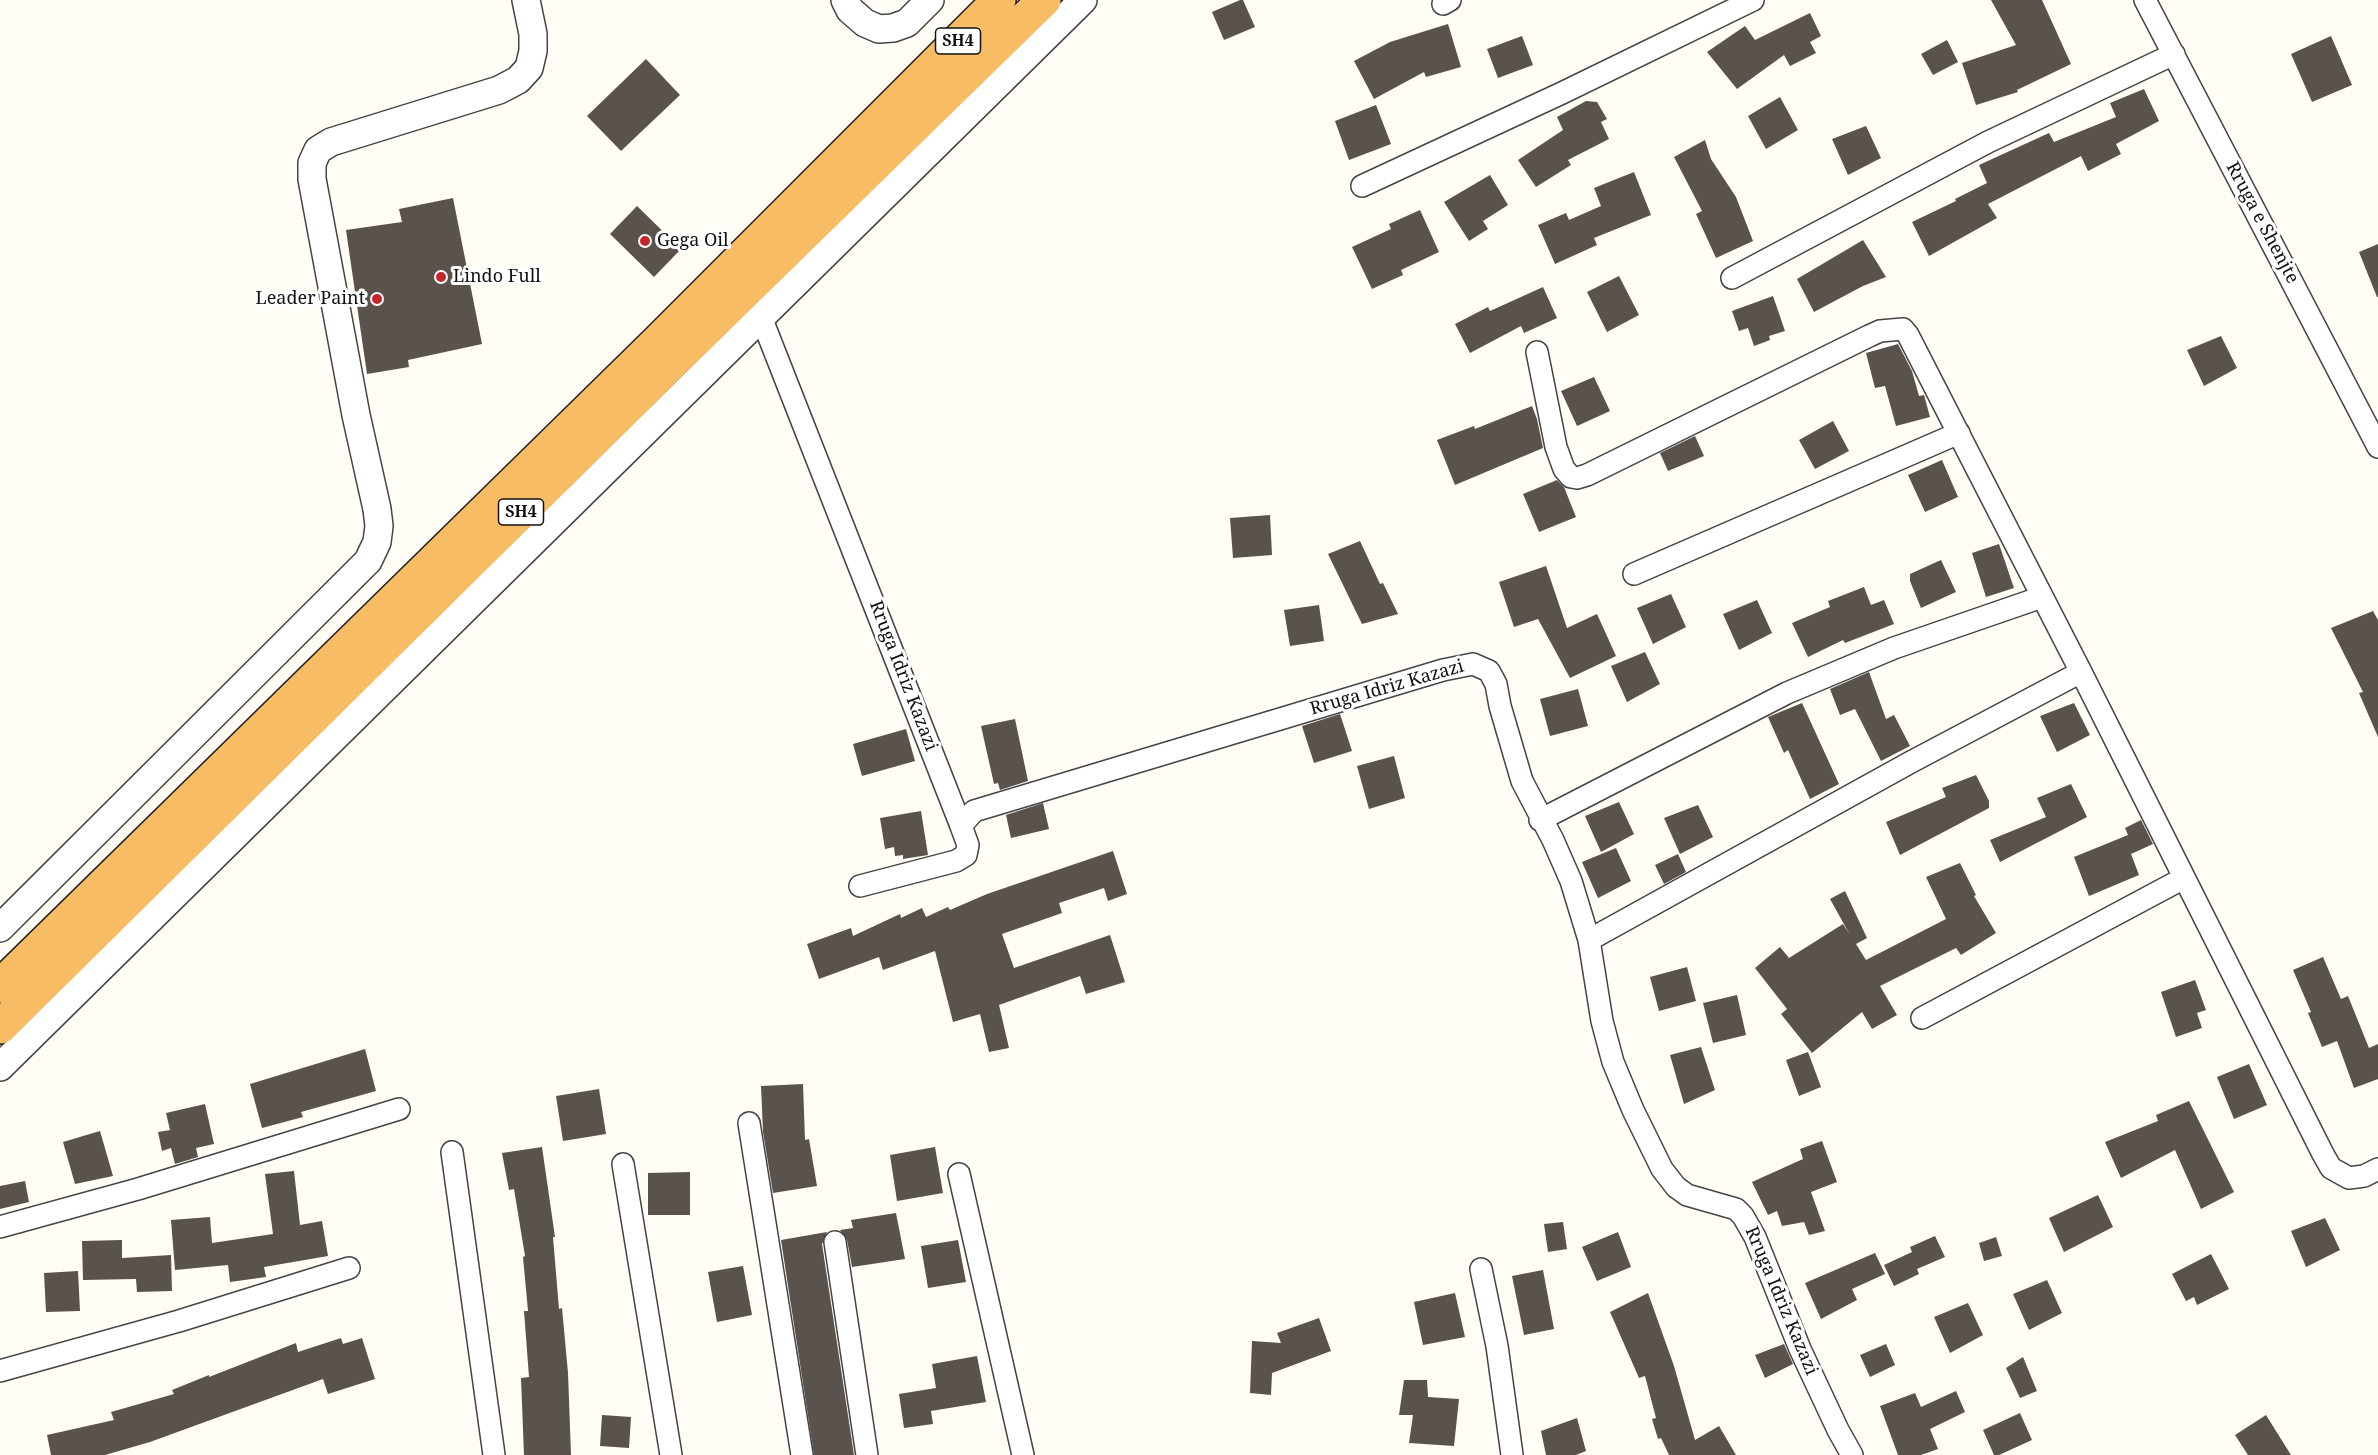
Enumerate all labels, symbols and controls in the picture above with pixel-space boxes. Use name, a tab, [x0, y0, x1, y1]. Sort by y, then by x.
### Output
road number: SH4	[936, 28, 980, 54]
street label: Rruga e Shenjte	[2221, 159, 2303, 287]
place label: Gega Oil	[657, 230, 729, 252]
marker: Gega Oil	[638, 234, 652, 248]
place label: Lindo Full	[453, 266, 541, 288]
marker: Lindo Full	[434, 270, 448, 284]
place label: Leader Paint	[255, 288, 365, 310]
marker: Leader Paint	[370, 292, 384, 306]
road number: SH4	[498, 499, 544, 525]
street label: Rruga Idriz Kazazi	[864, 598, 942, 754]
street label: Rruga Idriz Kazazi	[1308, 656, 1466, 720]
street label: Rruga Idriz Kazazi	[1740, 1224, 1822, 1378]

